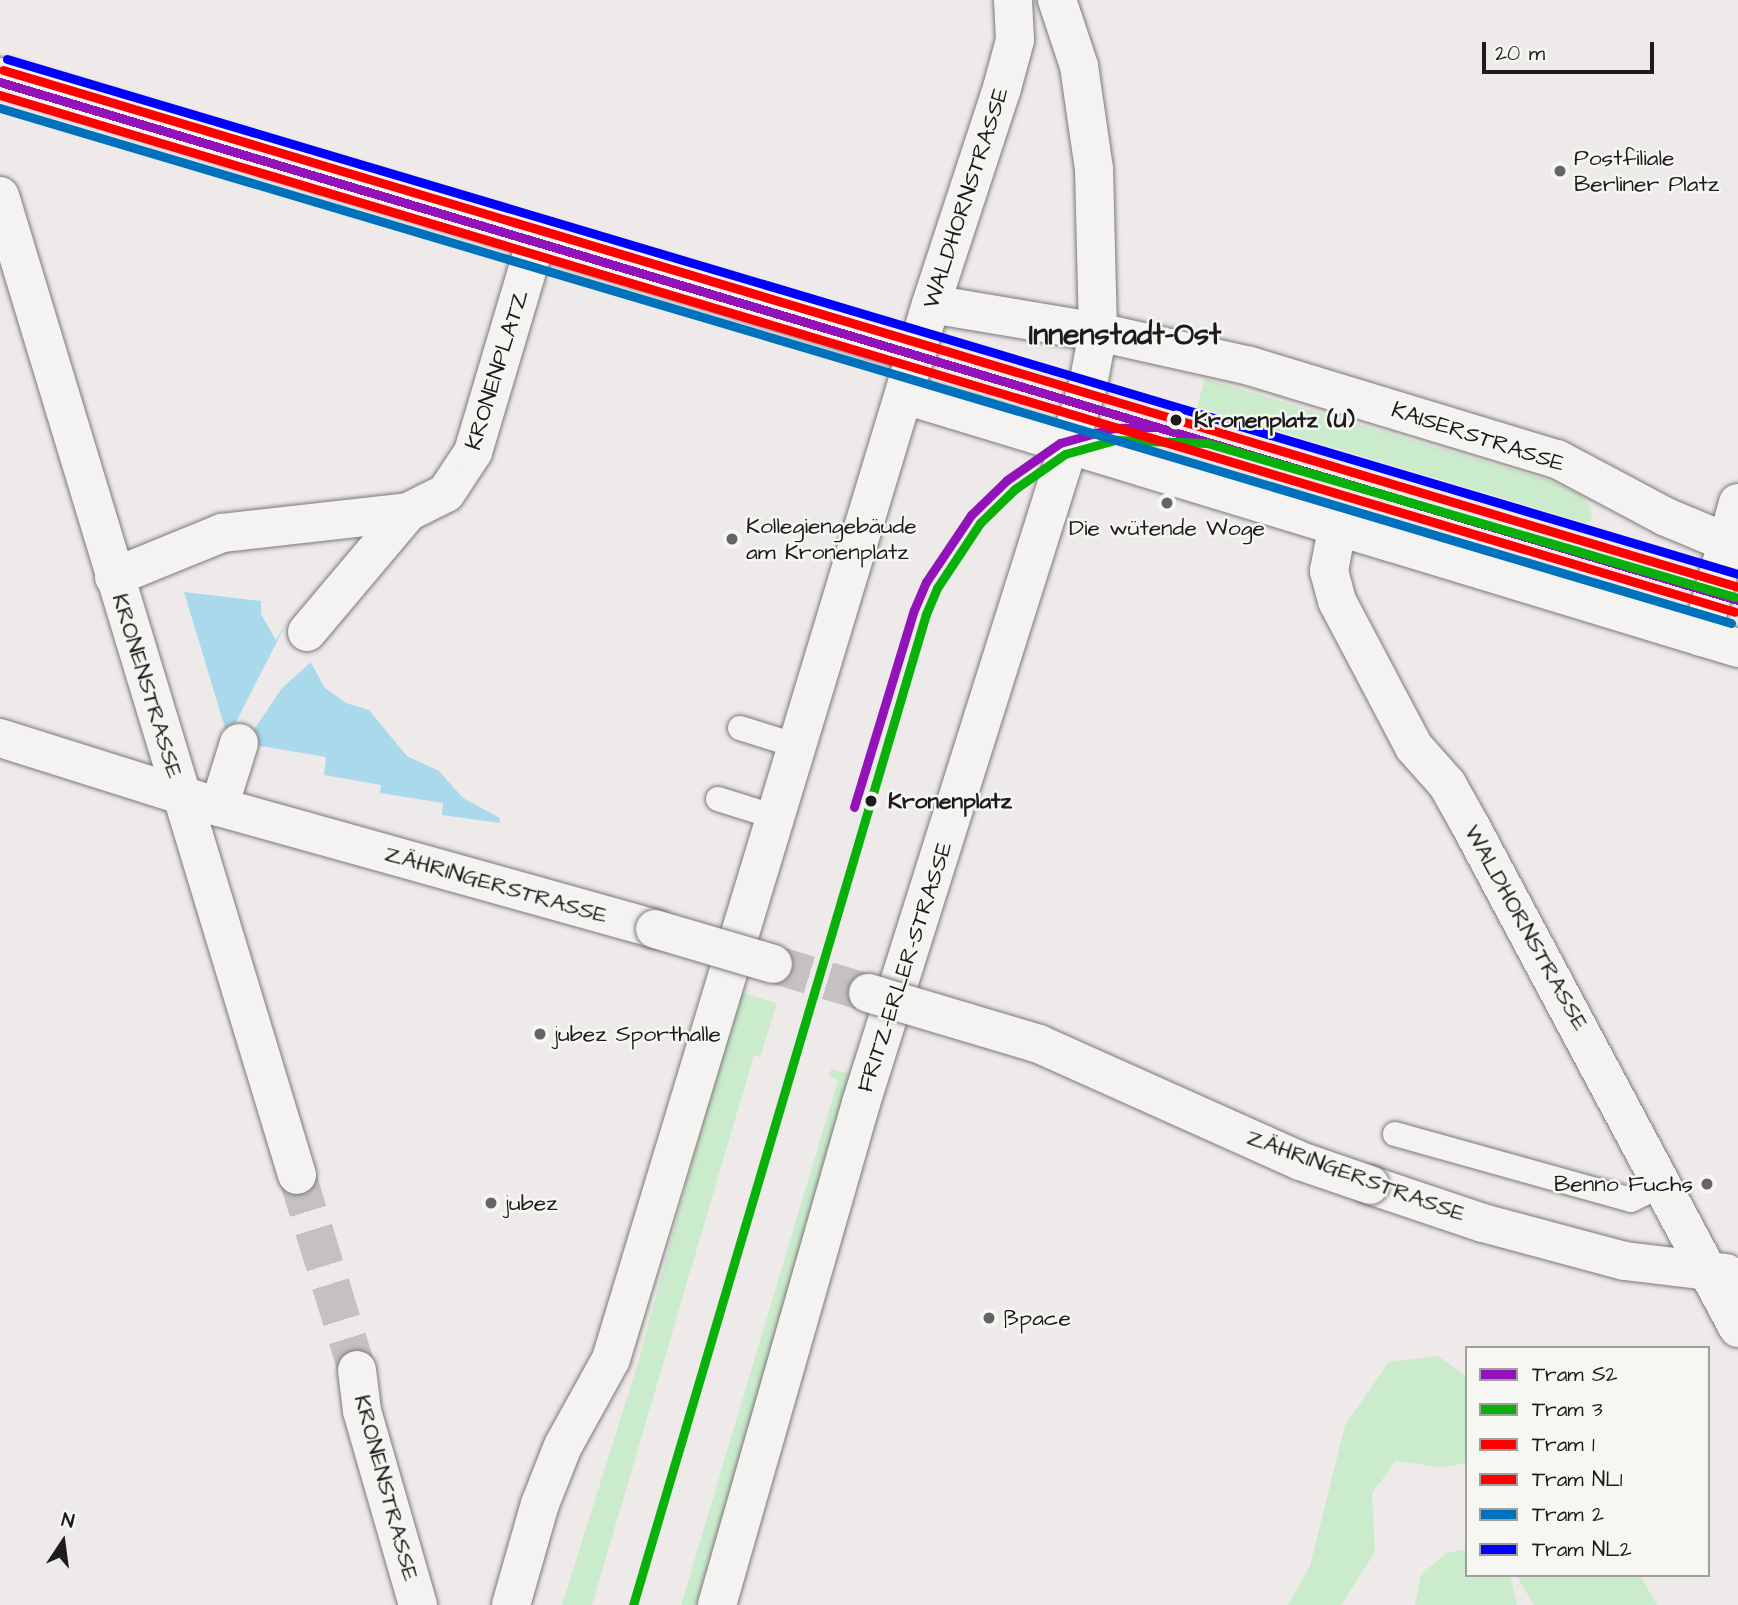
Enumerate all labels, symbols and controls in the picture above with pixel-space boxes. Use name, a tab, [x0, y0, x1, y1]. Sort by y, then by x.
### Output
scale bar	[1486, 28, 1658, 72]
text: 20 m	[1495, 39, 1545, 68]
street label: WALDHORNSTRASSE	[917, 84, 1015, 312]
place label: Postfiliale Berliner Platz	[1574, 144, 1719, 198]
marker: Postfiliale Berliner Platz	[1552, 163, 1568, 179]
street label: KRONENPLATZ	[460, 287, 534, 453]
district label: Innenstadt-Ost	[1029, 317, 1221, 353]
street label: KAISERSTRASSE	[1388, 396, 1568, 478]
place label: Kronenplatz (U)	[1194, 406, 1355, 434]
marker: Kronenplatz (U)	[1165, 409, 1187, 431]
marker: Die wütende Woge	[1159, 495, 1175, 511]
place label: Kollegiengebäude am Kronenplatz	[746, 512, 917, 566]
place label: Die wütende Woge	[1069, 514, 1265, 542]
marker: Kollegiengebäude am Kronenplatz	[724, 531, 740, 547]
street label: KRONENSTRASSE	[106, 590, 188, 782]
place label: Kronenplatz	[888, 787, 1012, 815]
marker: Kronenplatz	[860, 790, 882, 812]
street label: WALDHORNSTRASSE	[1458, 820, 1594, 1036]
street label: FRITZ-ERLER-STRASSE	[851, 838, 959, 1096]
street label: ZÄHRINGERSTRASSE	[381, 840, 611, 930]
place label: jubez Sporthalle	[554, 1020, 721, 1048]
marker: jubez Sporthalle	[532, 1026, 548, 1042]
street label: ZÄHRINGERSTRASSE	[1243, 1124, 1469, 1228]
place label: Benno Fuchs	[1554, 1170, 1693, 1198]
marker: Benno Fuchs	[1699, 1176, 1715, 1192]
place label: jubez	[505, 1189, 558, 1217]
marker: jubez	[483, 1195, 499, 1211]
place label: ßpace	[1003, 1304, 1071, 1332]
marker: ßpace	[981, 1310, 997, 1326]
legend	[1465, 1346, 1710, 1577]
text: Tram S2	[1532, 1360, 1618, 1389]
street label: KRONENSTRASSE	[348, 1392, 424, 1584]
text: Tram 3	[1532, 1395, 1603, 1424]
text: Tram 1	[1532, 1430, 1595, 1459]
text: Tram NL1	[1532, 1465, 1623, 1494]
text: Tram 2	[1532, 1500, 1604, 1529]
north arrow	[28, 1507, 98, 1577]
text: N	[59, 1507, 77, 1536]
text: Tram NL2	[1532, 1535, 1632, 1564]

